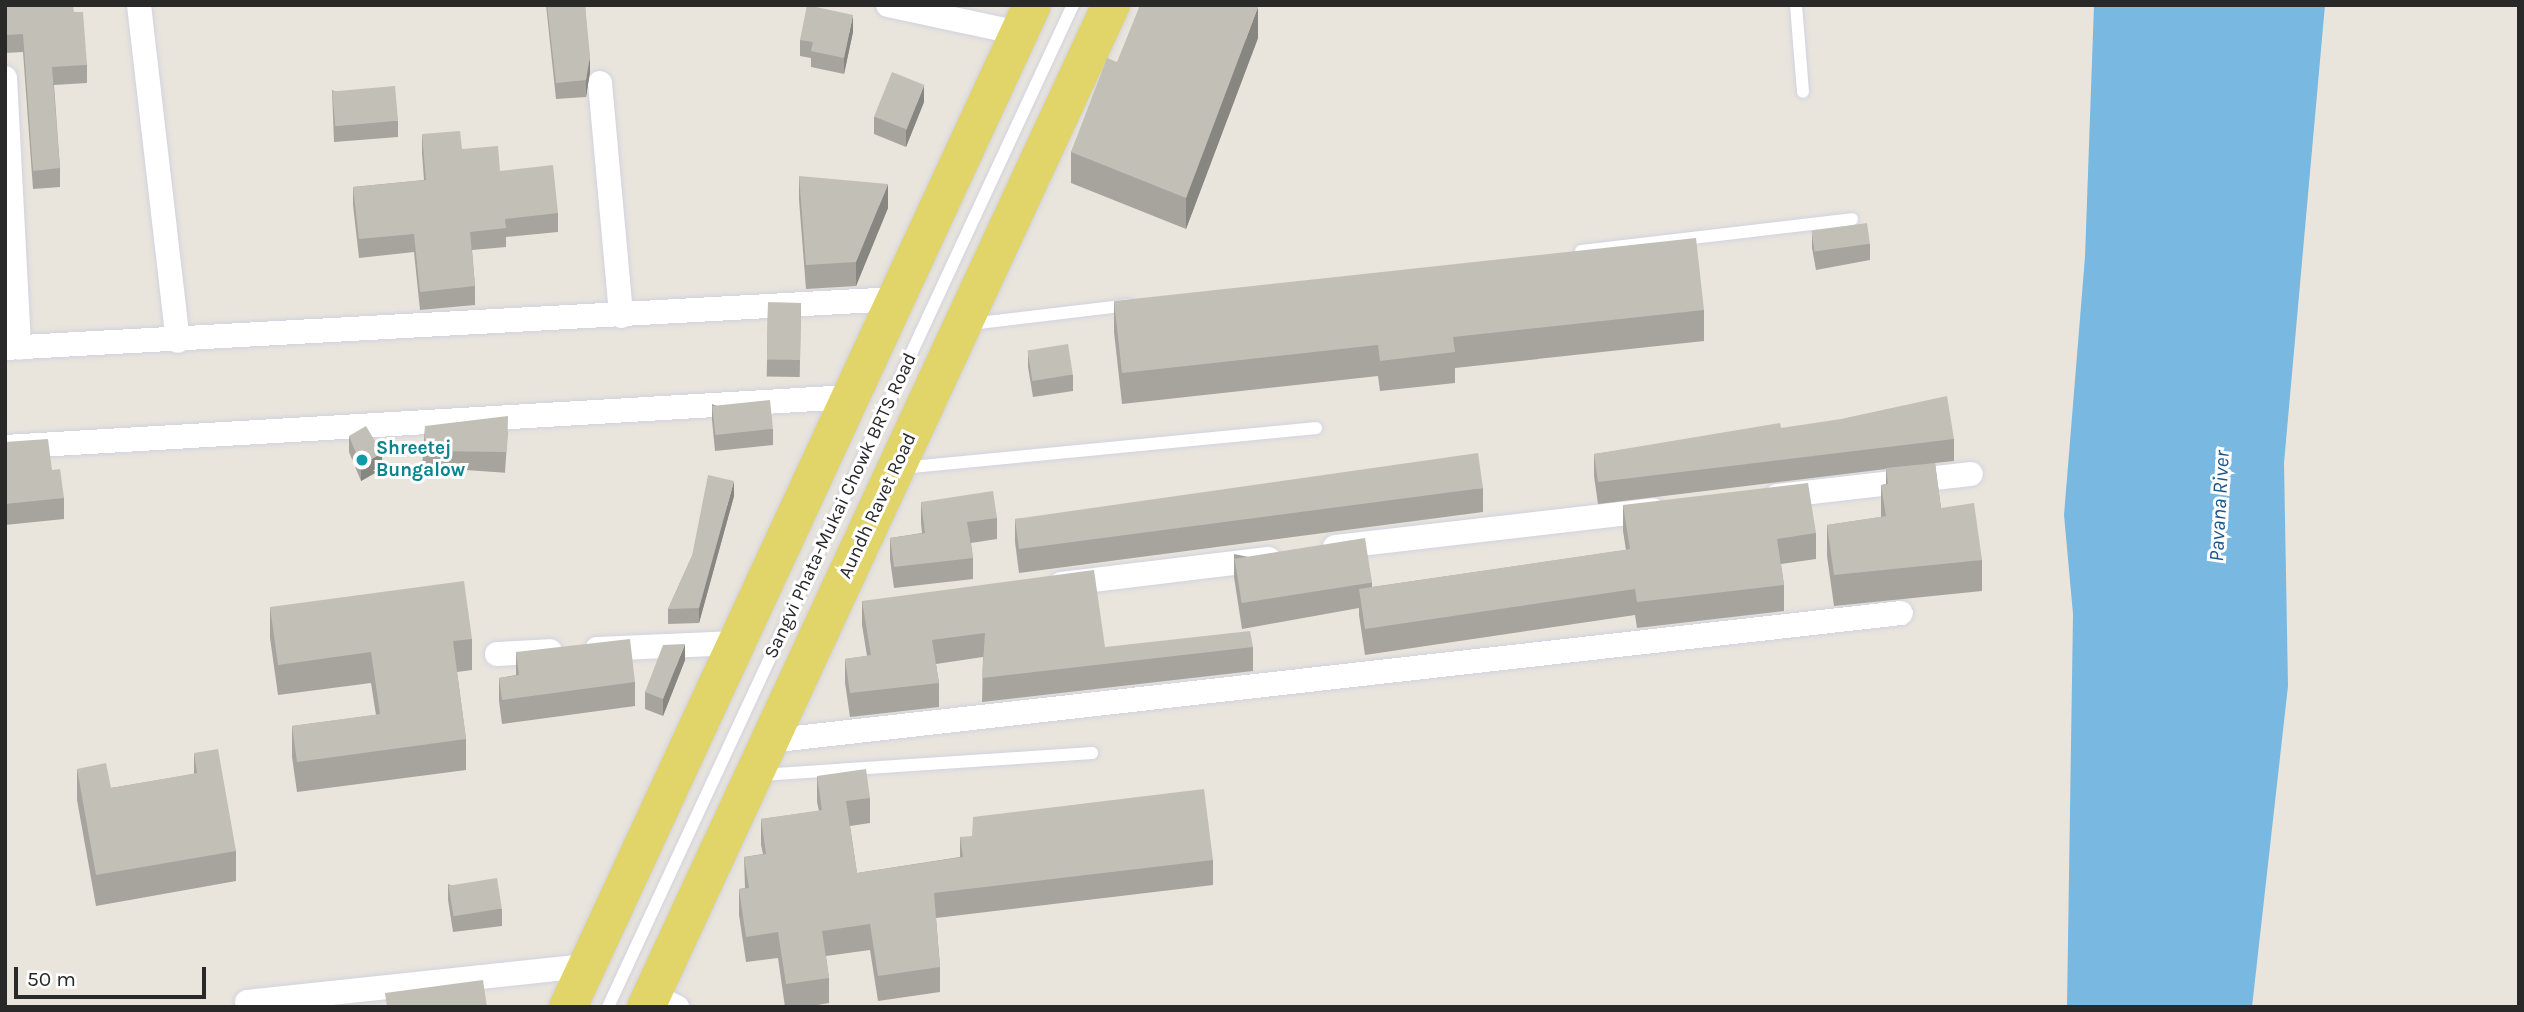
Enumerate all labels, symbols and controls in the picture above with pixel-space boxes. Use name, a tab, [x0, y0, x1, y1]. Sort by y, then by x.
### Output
street label: Sangvi Phata-Mukai Chowk BRTS Road	[760, 350, 922, 662]
street label: Aundh Ravet Road	[834, 430, 922, 582]
place label: Shreetej Bungalow	[376, 438, 465, 482]
water label: Pavana River	[2204, 450, 2234, 562]
marker: Shreetej Bungalow	[354, 452, 370, 468]
scale bar	[18, 953, 210, 997]
text: 50 m	[27, 967, 76, 991]

